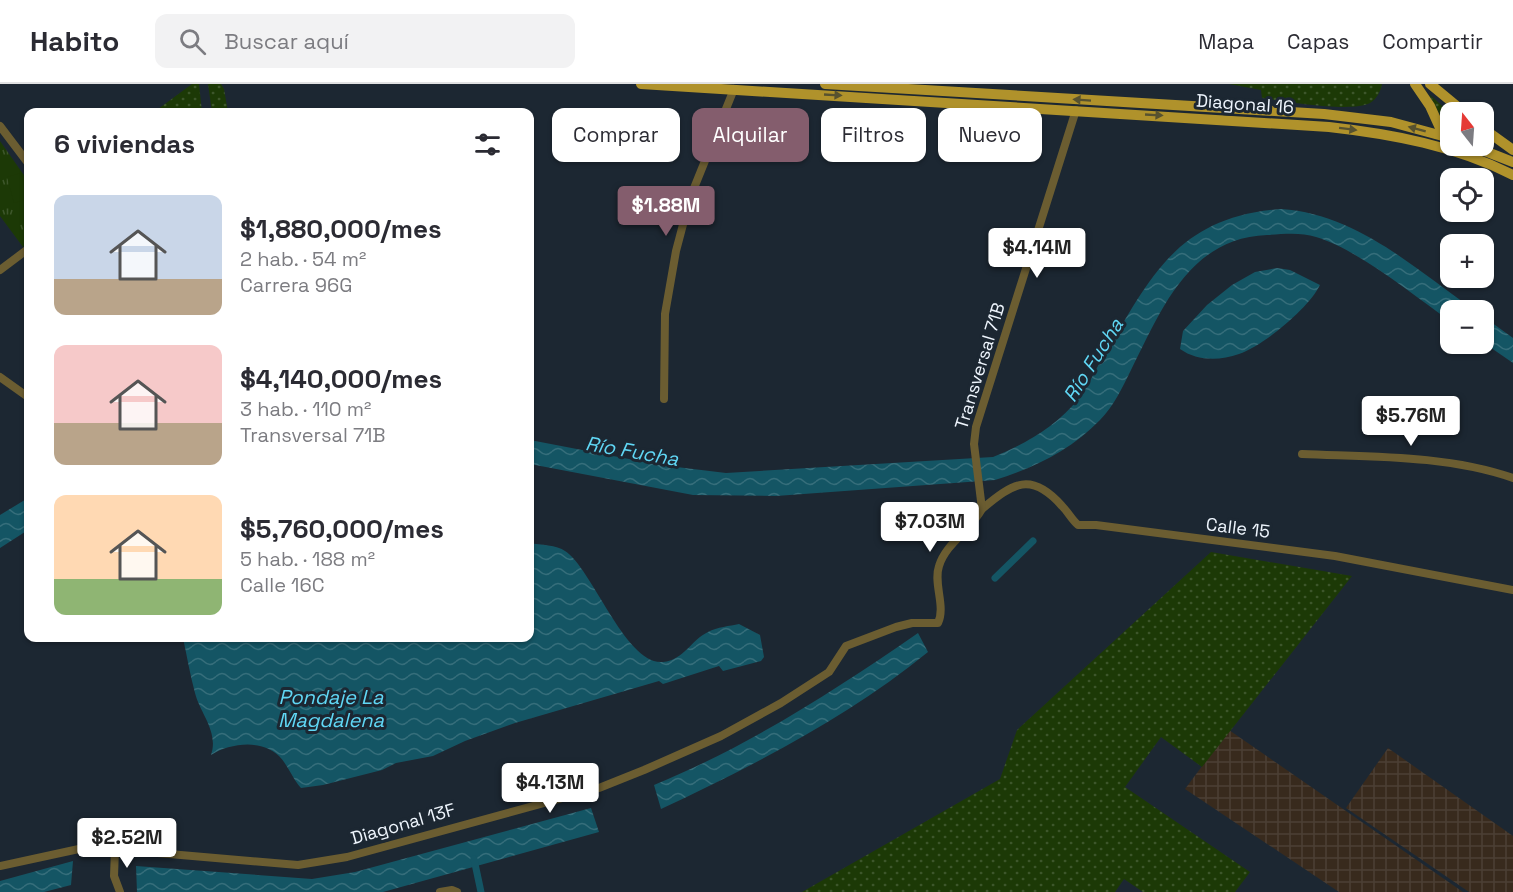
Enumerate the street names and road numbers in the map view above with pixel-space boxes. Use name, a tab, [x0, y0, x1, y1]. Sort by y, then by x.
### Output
street label: Diagonal 16	[1195, 89, 1295, 118]
street label: Transversal 71B	[949, 300, 1010, 432]
street label: Calle 15	[1205, 512, 1271, 543]
street label: Diagonal 13F	[348, 798, 458, 849]

